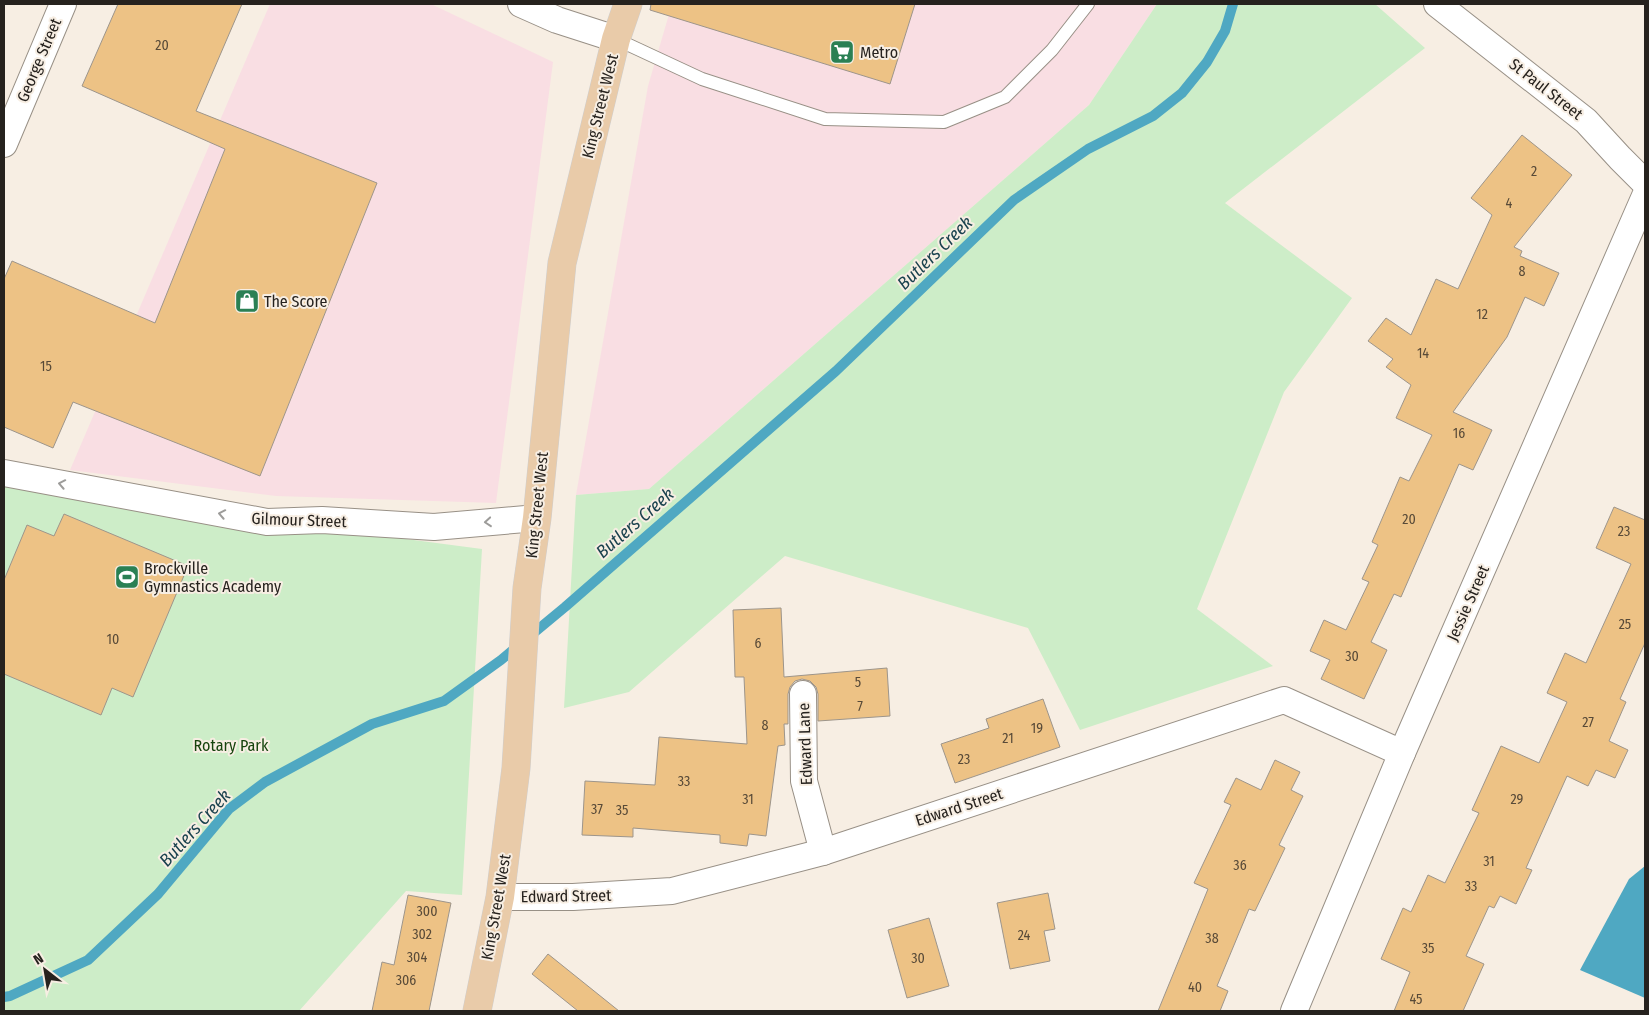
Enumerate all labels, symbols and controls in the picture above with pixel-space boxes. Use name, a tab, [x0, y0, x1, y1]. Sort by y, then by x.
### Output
street label: George Street	[13, 15, 65, 105]
house number: 20	[155, 37, 169, 54]
supermarket icon: Metro	[829, 39, 855, 65]
place label: Metro	[860, 43, 898, 62]
street label: King Street West	[578, 51, 622, 160]
street label: St Paul Street	[1505, 54, 1587, 124]
house number: 2	[1531, 163, 1537, 180]
house number: 4	[1506, 195, 1513, 212]
water label: Butlers Creek	[893, 212, 977, 294]
house number: 8	[1519, 263, 1526, 280]
shop icon: The Score	[234, 288, 260, 314]
place label: The Score	[264, 292, 328, 311]
house number: 12	[1476, 306, 1488, 323]
house number: 14	[1417, 345, 1429, 362]
house number: 15	[40, 358, 52, 375]
house number: 16	[1453, 425, 1465, 442]
street label: King Street West	[522, 450, 552, 559]
one-way arrow	[58, 480, 67, 490]
water label: Butlers Creek	[591, 483, 679, 563]
one-way arrow	[218, 509, 226, 519]
street label: Gilmour Street	[251, 509, 348, 531]
house number: 20	[1402, 511, 1416, 528]
one-way arrow	[484, 516, 492, 527]
house number: 23	[1618, 523, 1630, 540]
place label: Brockville Gymnastics Academy	[144, 559, 282, 596]
street label: Jessie Street	[1443, 562, 1493, 644]
sports icon: Brockville Gymnastics Academy	[114, 564, 140, 590]
house number: 25	[1619, 616, 1631, 633]
house number: 10	[107, 631, 119, 648]
house number: 6	[755, 635, 762, 652]
house number: 30	[1345, 648, 1359, 665]
house number: 5	[855, 674, 861, 691]
house number: 7	[857, 698, 863, 715]
street label: Edward Lane	[794, 702, 816, 786]
house number: 27	[1582, 714, 1594, 731]
house number: 8	[762, 717, 769, 734]
house number: 19	[1031, 720, 1043, 737]
house number: 21	[1002, 730, 1014, 747]
park label: Rotary Park	[194, 736, 269, 755]
house number: 23	[958, 751, 970, 768]
house number: 33	[678, 773, 690, 790]
street label: Edward Street	[913, 784, 1006, 830]
water label: Butlers Creek	[155, 785, 235, 871]
house number: 31	[742, 791, 754, 808]
house number: 29	[1511, 791, 1524, 808]
house number: 37	[591, 801, 603, 818]
house number: 35	[616, 802, 628, 819]
street label: King Street West	[477, 852, 515, 961]
house number: 31	[1483, 853, 1495, 870]
house number: 36	[1233, 857, 1247, 874]
house number: 33	[1465, 878, 1477, 895]
street label: Edward Street	[520, 886, 612, 906]
house number: 300	[417, 903, 437, 920]
house number: 302	[412, 926, 432, 943]
house number: 24	[1018, 927, 1031, 944]
house number: 38	[1205, 930, 1219, 947]
house number: 35	[1422, 940, 1434, 957]
north arrow	[20, 945, 70, 995]
house number: 304	[407, 949, 427, 966]
text: N	[31, 950, 47, 969]
house number: 30	[911, 950, 925, 967]
house number: 306	[396, 972, 416, 989]
house number: 40	[1188, 979, 1202, 996]
house number: 45	[1409, 991, 1423, 1008]

